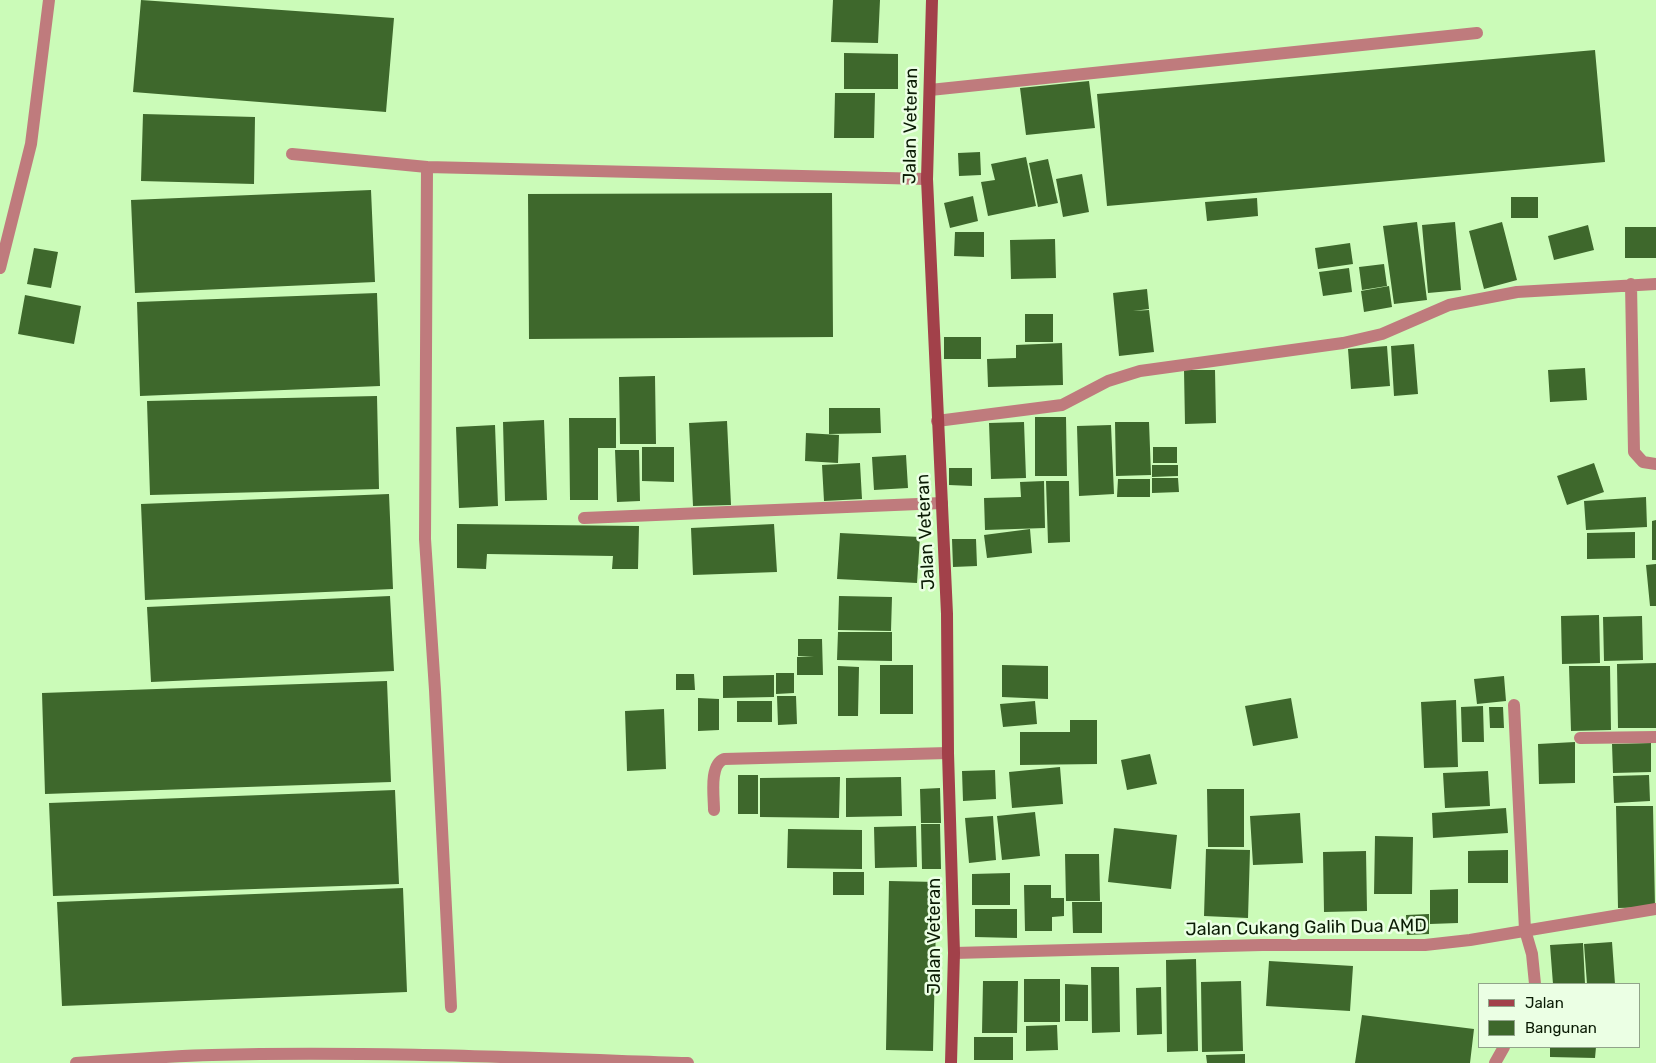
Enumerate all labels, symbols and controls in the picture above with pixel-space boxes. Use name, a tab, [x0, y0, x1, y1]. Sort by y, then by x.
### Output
street label: Jalan Veteran	[899, 68, 923, 184]
street label: Jalan Veteran	[912, 473, 940, 591]
street label: Jalan Veteran	[924, 878, 946, 994]
street label: Jalan Cukang Galih Dua AMD	[1185, 915, 1427, 941]
legend	[1478, 983, 1641, 1048]
text: Jalan	[1525, 994, 1564, 1012]
text: Bangunan	[1525, 1019, 1597, 1037]

